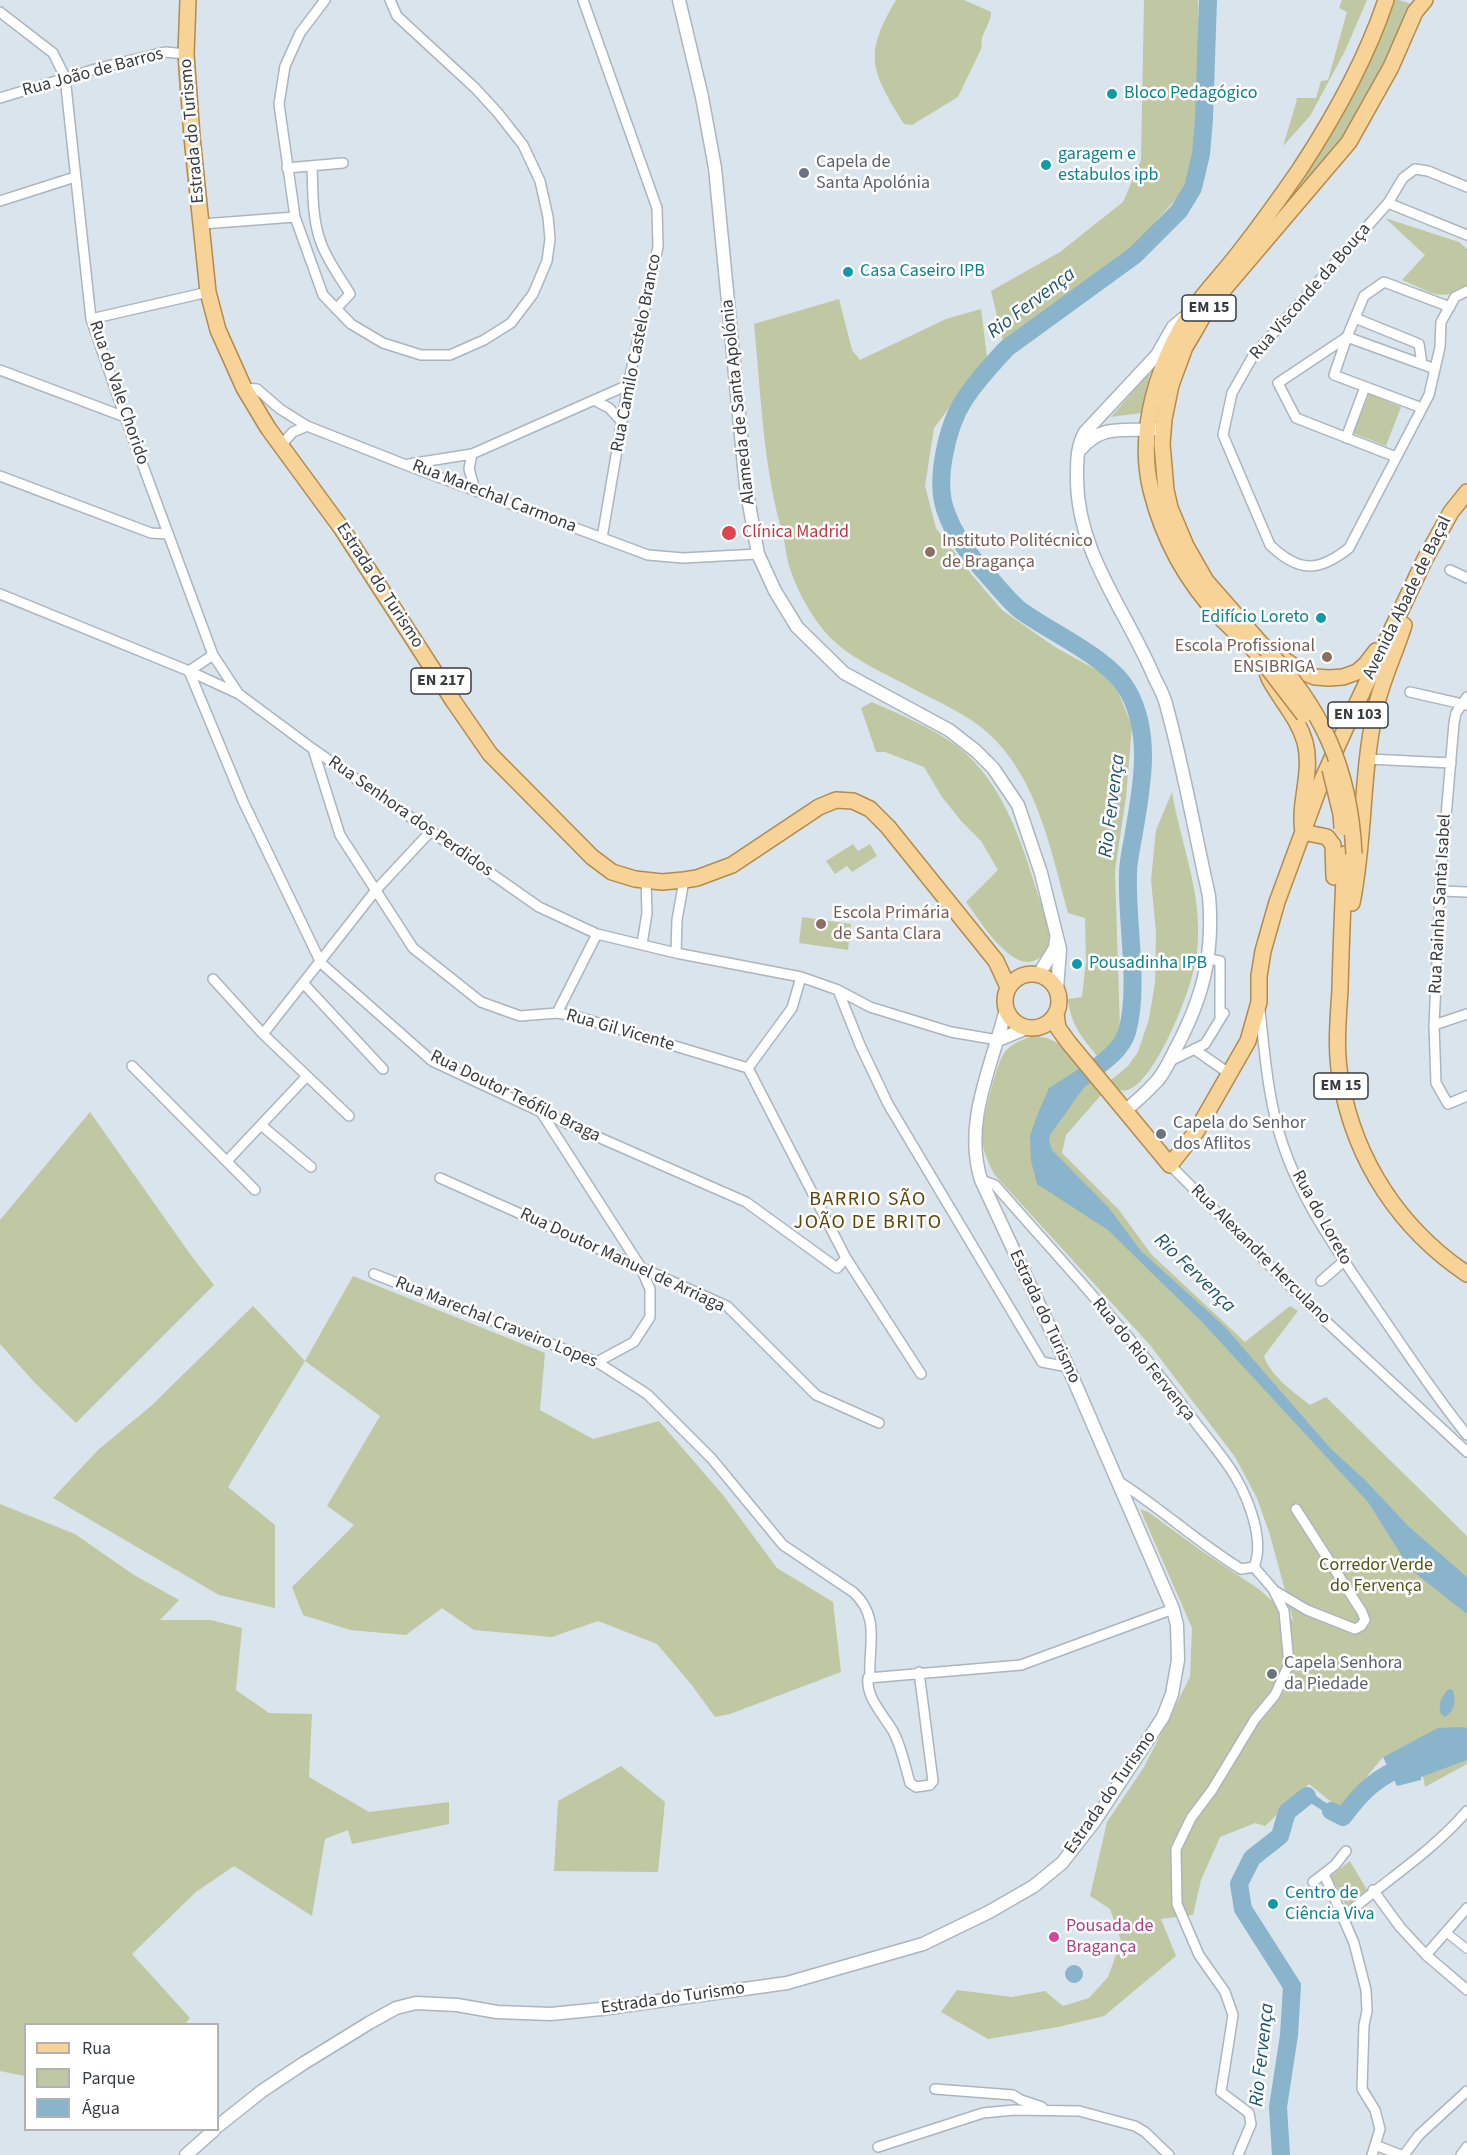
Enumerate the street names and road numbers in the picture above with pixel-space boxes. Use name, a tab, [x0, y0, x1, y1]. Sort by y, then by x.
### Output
street label: Rua João de Barros	[20, 44, 166, 102]
street label: Estrada do Turismo	[176, 58, 210, 204]
street label: Rua Visconde da Bouça	[1246, 219, 1376, 365]
street label: Rua Camilo Castelo Branco	[607, 252, 667, 454]
road number: EM 15	[1182, 295, 1236, 321]
street label: Alameda de Santa Apolónia	[717, 298, 761, 506]
street label: Rua do Vale Chorido	[83, 318, 153, 468]
street label: Rua Marechal Carmona	[409, 456, 579, 538]
street label: Avenida Abade de Baçal	[1359, 513, 1457, 683]
street label: Estrada do Turismo	[330, 519, 428, 653]
road number: EN 217	[411, 668, 471, 694]
road number: EN 103	[1328, 702, 1388, 728]
street label: Rua Senhora dos Perdidos	[323, 752, 497, 882]
street label: Rua Rainha Santa Isabel	[1425, 813, 1457, 995]
street label: Rua Gil Vicente	[563, 1005, 677, 1057]
street label: Rua Doutor Teófilo Braga	[426, 1046, 604, 1148]
road number: EM 15	[1314, 1073, 1368, 1099]
street label: Rua do Loreto	[1286, 1167, 1356, 1269]
street label: Rua Alexandre Herculano	[1185, 1180, 1335, 1330]
street label: Rua Doutor Manuel de Arriaga	[516, 1204, 728, 1318]
street label: Estrada do Turismo	[1004, 1247, 1084, 1387]
street label: Rua Marechal Craveiro Lopes	[392, 1272, 600, 1374]
street label: Rua do Rio Fervença	[1087, 1294, 1199, 1426]
street label: Estrada do Turismo	[1061, 1727, 1161, 1859]
street label: Estrada do Turismo	[600, 1978, 746, 2020]

